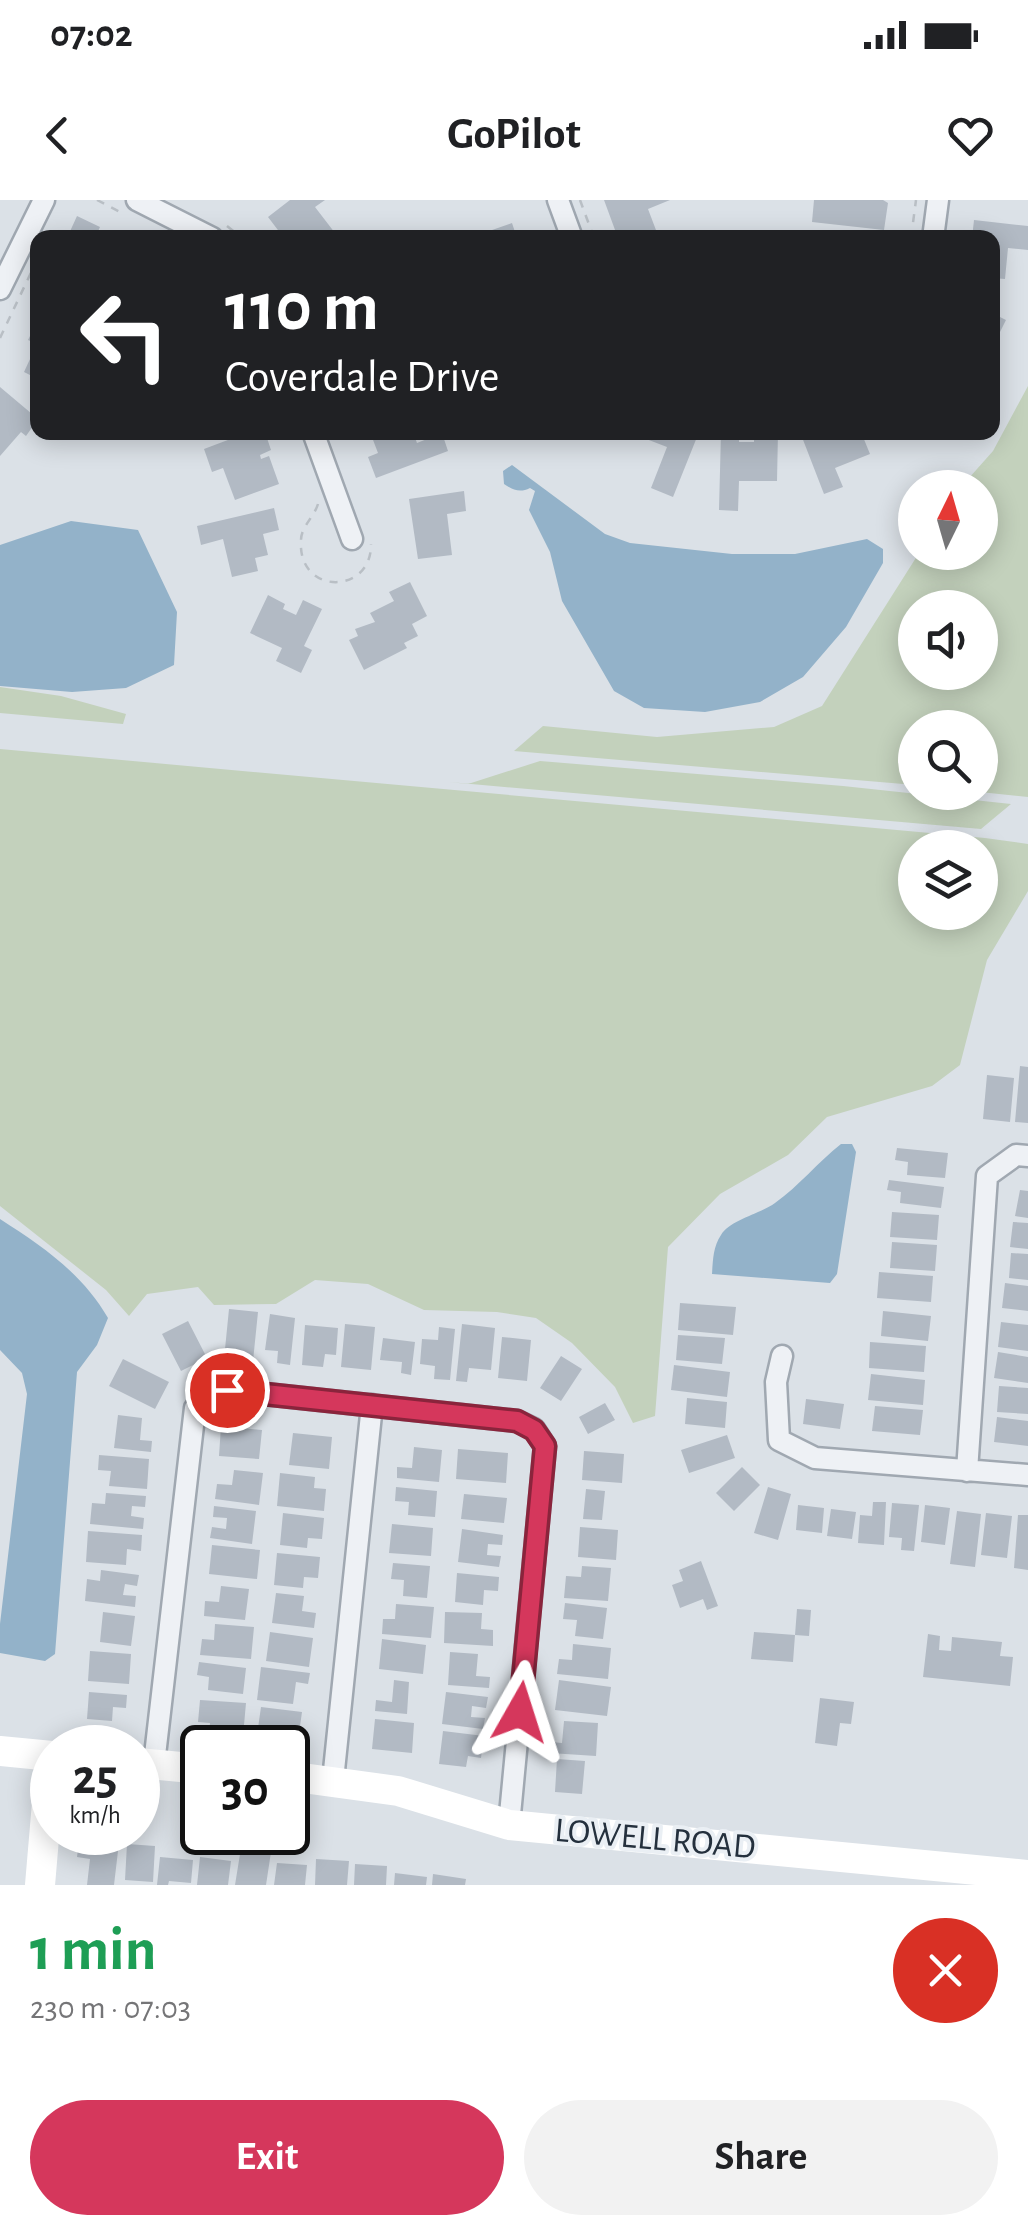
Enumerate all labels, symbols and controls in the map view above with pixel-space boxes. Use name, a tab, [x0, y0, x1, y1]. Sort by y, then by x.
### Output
text: 07:02	[50, 16, 133, 54]
icon: back	[30, 108, 85, 163]
icon: heart	[943, 108, 998, 163]
text: GoPilot	[447, 112, 581, 157]
icon: left	[60, 270, 190, 400]
text: 110 m	[225, 273, 379, 343]
text: Coverdale Drive	[225, 355, 500, 400]
north arrow	[898, 470, 998, 570]
map controls	[898, 470, 998, 930]
button: sound	[898, 590, 998, 690]
button: search	[898, 710, 998, 810]
button: layers	[898, 830, 998, 930]
pin	[185, 1348, 270, 1433]
icon: arrive	[200, 1363, 255, 1418]
position arrow	[468, 1660, 572, 1764]
speed limit sign: 30	[180, 1725, 310, 1855]
text: 25	[72, 1753, 118, 1803]
text: km/h	[69, 1803, 121, 1828]
street label: LOWELL ROAD	[553, 1813, 757, 1865]
button: close	[893, 1918, 998, 2023]
text: 1 min	[30, 1921, 156, 1981]
text: 230 m · 07:03	[30, 1992, 191, 2024]
button: Exit	[30, 2100, 504, 2215]
button: Share	[524, 2100, 998, 2215]

